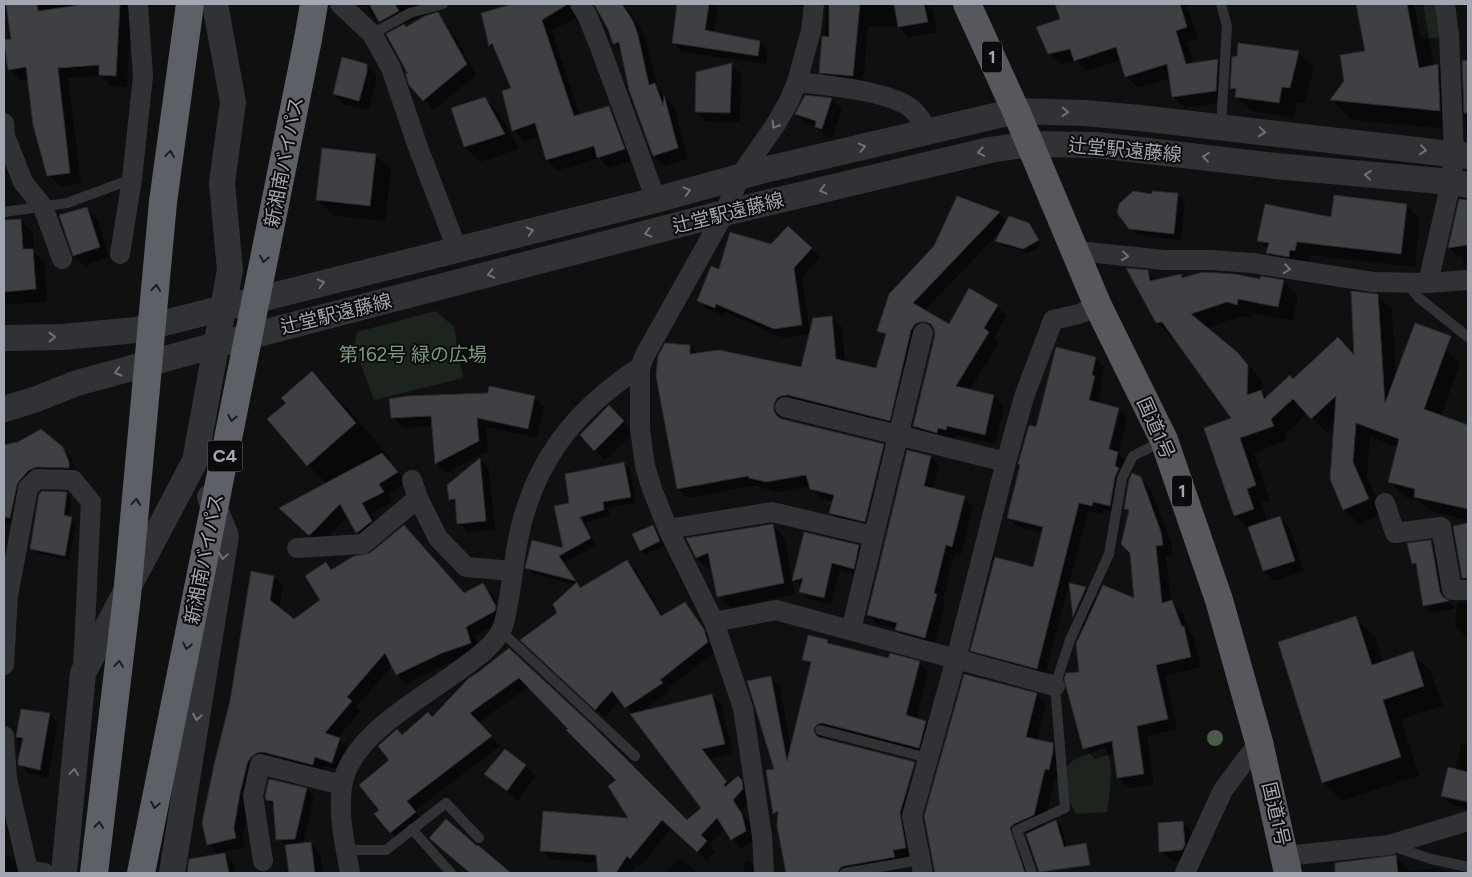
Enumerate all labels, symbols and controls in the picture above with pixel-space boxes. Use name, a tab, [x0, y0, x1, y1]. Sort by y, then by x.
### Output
road number: 1	[982, 42, 1002, 72]
street label: 新湘南バイパス	[260, 95, 308, 229]
one-way arrow	[1061, 107, 1069, 118]
one-way arrow	[771, 120, 781, 129]
one-way arrow	[1258, 126, 1266, 137]
street label: 辻堂駅遠藤線	[1067, 134, 1183, 166]
one-way arrow	[857, 142, 866, 153]
one-way arrow	[1419, 144, 1427, 155]
one-way arrow	[977, 146, 985, 157]
one-way arrow	[164, 149, 175, 157]
one-way arrow	[1202, 152, 1210, 163]
one-way arrow	[1363, 170, 1371, 181]
one-way arrow	[819, 184, 828, 195]
one-way arrow	[683, 186, 691, 196]
street label: 辻堂駅遠藤線	[670, 188, 786, 238]
one-way arrow	[525, 226, 534, 237]
one-way arrow	[644, 227, 653, 238]
one-way arrow	[1121, 250, 1129, 261]
one-way arrow	[260, 254, 270, 263]
one-way arrow	[1282, 263, 1291, 273]
one-way arrow	[488, 268, 496, 278]
one-way arrow	[317, 279, 325, 289]
one-way arrow	[150, 284, 161, 292]
street label: 辻堂駅遠藤線	[278, 289, 394, 339]
one-way arrow	[49, 332, 57, 343]
park label: 第162号 緑の広場	[339, 343, 487, 366]
one-way arrow	[114, 366, 123, 377]
street label: 国道1号	[1132, 394, 1180, 462]
one-way arrow	[228, 414, 238, 423]
road number: C4	[208, 441, 242, 472]
road number: 1	[1172, 476, 1192, 506]
street label: 新湘南バイパス	[180, 492, 228, 626]
one-way arrow	[130, 498, 141, 506]
one-way arrow	[218, 553, 229, 561]
one-way arrow	[182, 642, 192, 651]
one-way arrow	[113, 659, 124, 667]
one-way arrow	[193, 712, 203, 721]
one-way arrow	[68, 768, 79, 776]
street label: 国道1号	[1257, 780, 1295, 848]
one-way arrow	[150, 801, 160, 810]
one-way arrow	[94, 821, 104, 829]

